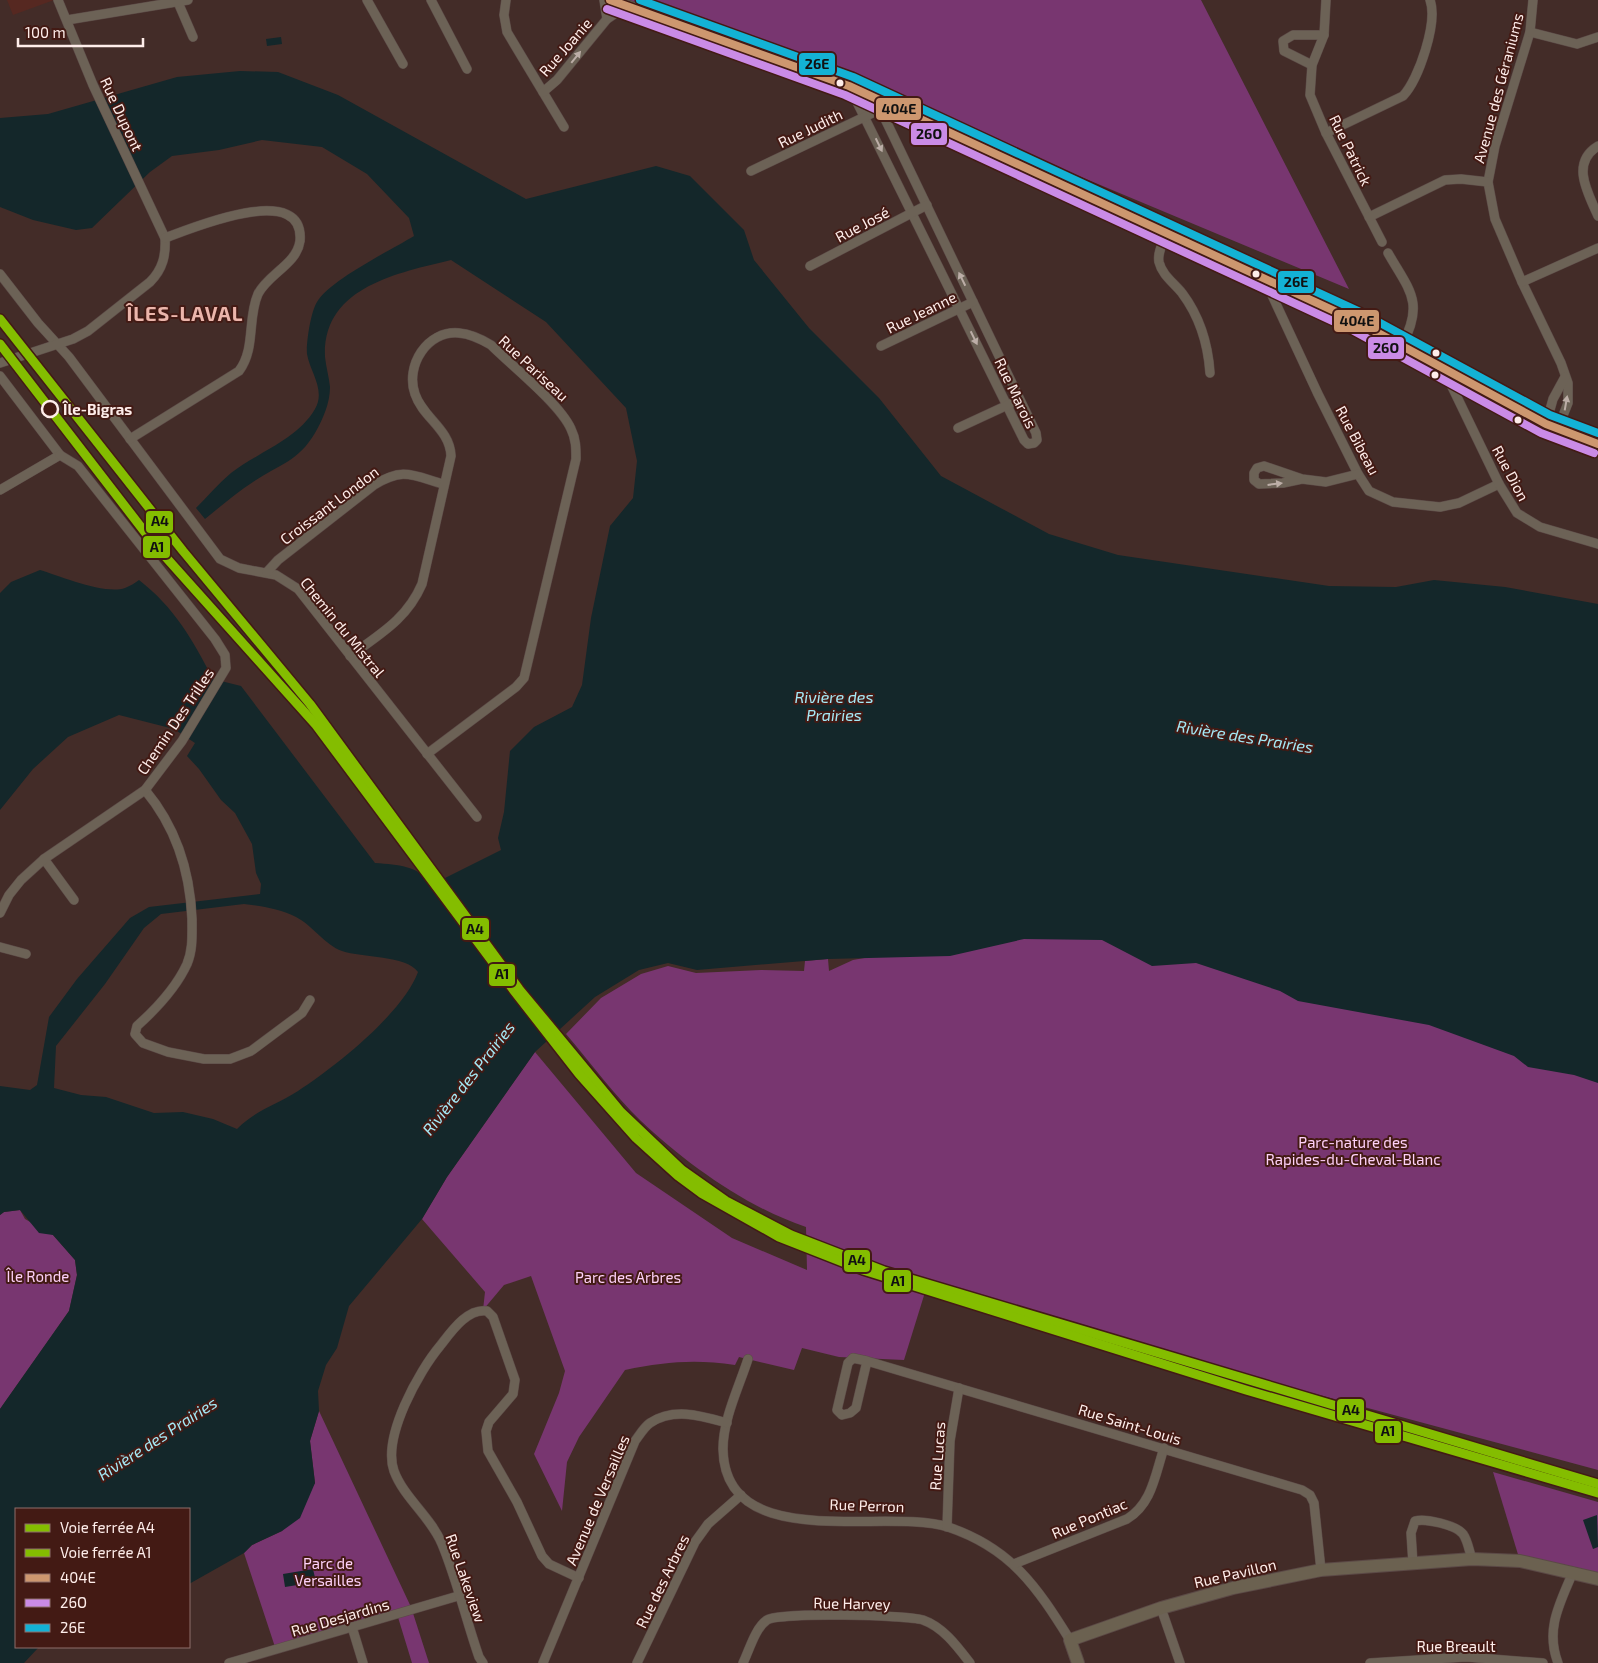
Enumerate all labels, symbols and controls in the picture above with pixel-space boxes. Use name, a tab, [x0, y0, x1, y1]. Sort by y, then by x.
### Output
street label: Avenue des Géraniums	[1469, 11, 1527, 165]
street label: Rue Joanie	[535, 14, 595, 80]
scale bar	[18, 15, 142, 47]
text: 100 m	[25, 23, 66, 41]
one-way arrow	[570, 50, 581, 63]
line badge: 26E	[798, 52, 836, 76]
text: 26E	[805, 55, 829, 72]
street label: Rue Dupont	[97, 74, 147, 154]
unlabelled marker	[835, 78, 845, 88]
line badge: 404E	[875, 97, 922, 121]
text: 404E	[882, 100, 916, 117]
street label: Rue Judith	[775, 105, 845, 151]
street label: Rue Patrick	[1326, 112, 1376, 189]
line badge: 26O	[910, 122, 948, 146]
text: 26O	[916, 125, 942, 142]
one-way arrow	[875, 138, 883, 152]
street label: Rue José	[832, 202, 892, 246]
unlabelled marker	[1251, 269, 1261, 279]
line badge: 26E	[1277, 270, 1315, 294]
one-way arrow	[958, 272, 966, 286]
text: 26E	[1284, 273, 1308, 290]
street label: Rue Jeanne	[883, 287, 959, 337]
district label: ÎLES-LAVAL	[125, 301, 244, 325]
line badge: 404E	[1333, 309, 1380, 333]
text: 404E	[1340, 312, 1374, 329]
street label: Rue Pariseau	[496, 331, 572, 405]
one-way arrow	[970, 331, 978, 345]
line badge: 26O	[1367, 336, 1405, 360]
text: 26O	[1373, 339, 1399, 356]
unlabelled marker	[1431, 348, 1441, 358]
street label: Rue Marois	[991, 355, 1041, 431]
unlabelled marker	[1430, 370, 1440, 380]
one-way arrow	[1563, 395, 1571, 411]
marker: Île-Bigras	[41, 400, 59, 418]
place label: Île-Bigras	[62, 400, 132, 418]
street label: Rue Bibeau	[1332, 402, 1384, 478]
unlabelled marker	[1513, 415, 1523, 425]
street label: Rue Dion	[1489, 442, 1533, 504]
street label: Croissant London	[276, 462, 382, 548]
one-way arrow	[1268, 480, 1284, 488]
line badge: A4	[145, 510, 174, 534]
text: A4	[151, 512, 169, 529]
line badge: A1	[142, 535, 171, 559]
text: A1	[150, 538, 164, 555]
street label: Chemin du Mistral	[297, 573, 389, 681]
street label: Chemin Des Trilles	[133, 664, 217, 778]
water label: Rivière des Prairies	[794, 687, 874, 724]
water label: Rivière des Prairies	[1175, 716, 1315, 756]
line badge: A4	[461, 917, 490, 941]
text: A4	[466, 920, 484, 937]
line badge: A1	[488, 963, 516, 987]
text: A1	[495, 965, 509, 982]
water label: Rivière des Prairies	[418, 1018, 518, 1138]
park label: Parc-nature des Rapides-du-Cheval-Blanc	[1265, 1133, 1441, 1168]
line badge: A4	[843, 1249, 871, 1273]
text: A4	[848, 1251, 866, 1268]
park label: Île Ronde	[6, 1267, 69, 1285]
park label: Parc des Arbres	[575, 1268, 681, 1286]
line badge: A1	[883, 1269, 912, 1293]
text: A1	[891, 1272, 905, 1289]
water label: Rivière des Prairies	[94, 1392, 220, 1484]
line badge: A4	[1336, 1398, 1365, 1422]
street label: Rue Saint-Louis	[1076, 1400, 1184, 1448]
text: A4	[1342, 1401, 1360, 1418]
line badge: A1	[1374, 1420, 1402, 1444]
street label: Rue Lucas	[926, 1421, 948, 1491]
text: A1	[1381, 1422, 1395, 1439]
street label: Avenue de Versailles	[561, 1432, 633, 1568]
street label: Rue Pontiac	[1049, 1494, 1129, 1542]
street label: Rue Perron	[829, 1495, 905, 1515]
legend	[15, 1508, 190, 1648]
text: Voie ferrée A4	[60, 1518, 155, 1536]
street label: Rue Lakeview	[442, 1531, 490, 1625]
street label: Rue des Arbres	[632, 1531, 692, 1631]
text: Voie ferrée A1	[60, 1543, 151, 1561]
park label: Parc de Versailles	[295, 1554, 361, 1589]
street label: Rue Pavillon	[1192, 1555, 1278, 1591]
text: 404E	[60, 1568, 96, 1586]
text: 26O	[60, 1593, 87, 1611]
street label: Rue Harvey	[813, 1593, 891, 1613]
street label: Rue Desjardins	[289, 1594, 391, 1641]
text: 26E	[60, 1618, 85, 1636]
street label: Rue Breault	[1416, 1637, 1496, 1655]

